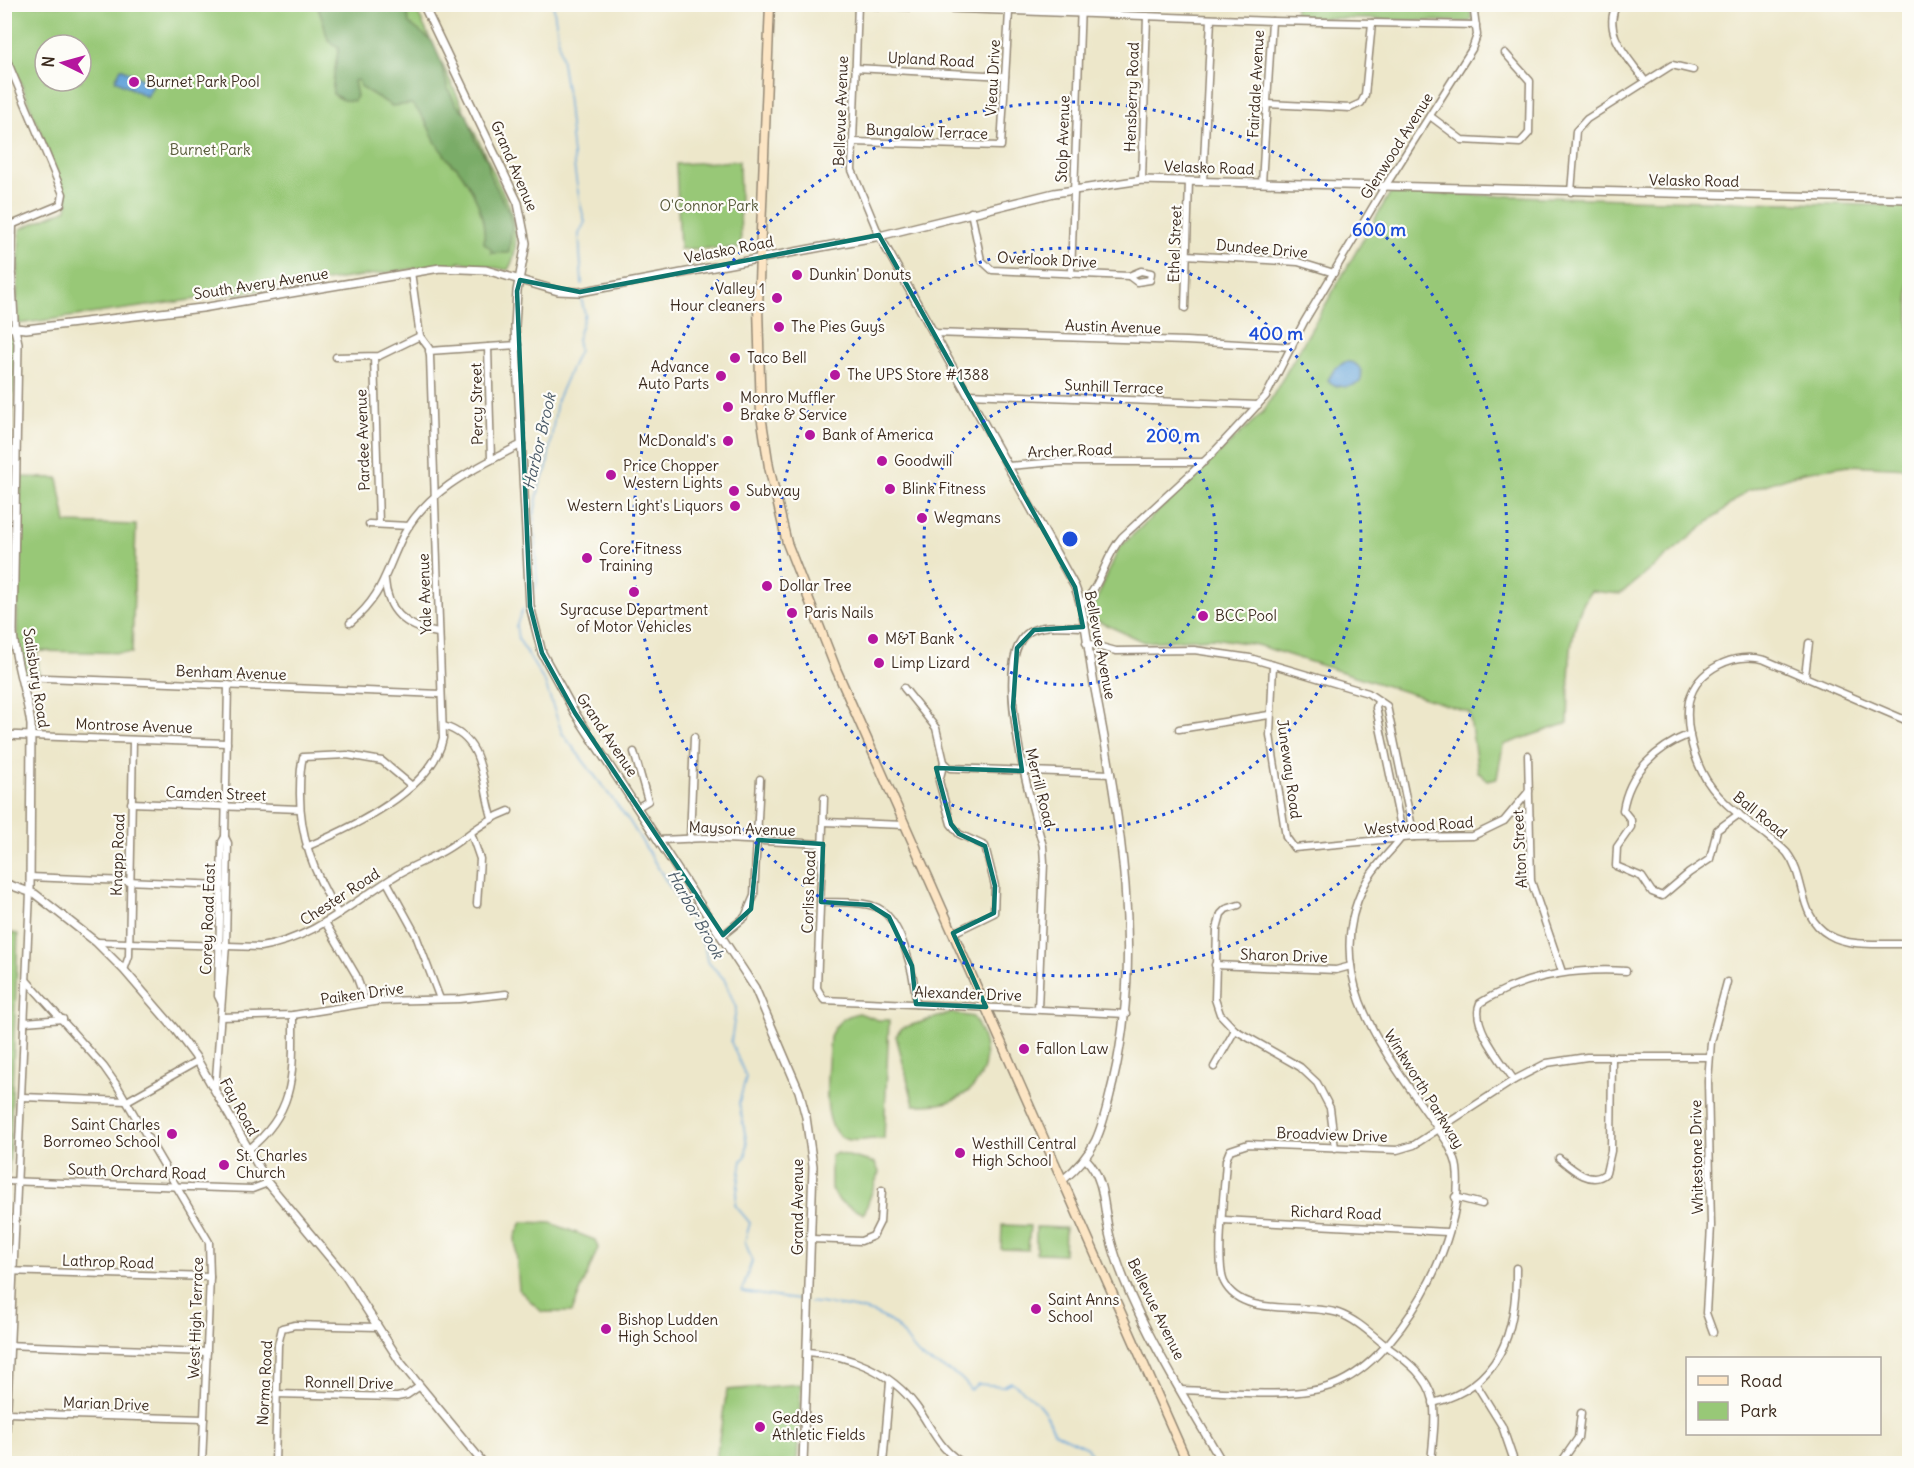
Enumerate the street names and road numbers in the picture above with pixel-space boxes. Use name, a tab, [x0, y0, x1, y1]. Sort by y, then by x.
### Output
street label: Fairdale Avenue	[1243, 29, 1268, 139]
street label: Vieau Drive	[981, 39, 1004, 117]
street label: Hensberry Road	[1120, 41, 1143, 152]
street label: Upland Road	[887, 48, 975, 71]
street label: Bellevue Avenue	[829, 55, 852, 167]
street label: Glenwood Avenue	[1356, 89, 1437, 203]
street label: Stolp Avenue	[1051, 95, 1074, 183]
street label: Grand Avenue	[487, 118, 542, 214]
street label: Bungalow Terrace	[866, 120, 988, 143]
street label: Velasko Road	[1164, 156, 1255, 179]
street label: Velasko Road	[1649, 170, 1740, 191]
street label: Ethel Street	[1164, 205, 1185, 283]
street label: Velasko Road	[683, 232, 775, 267]
street label: Dundee Drive	[1215, 235, 1309, 262]
street label: Overlook Drive	[997, 247, 1097, 272]
street label: South Avery Avenue	[192, 263, 330, 304]
street label: Austin Avenue	[1065, 315, 1161, 338]
street label: Percy Street	[466, 363, 487, 445]
street label: Sunhill Terrace	[1064, 375, 1164, 398]
street label: Pardee Avenue	[351, 389, 374, 491]
street label: Archer Road	[1027, 440, 1113, 461]
street label: Yale Avenue	[414, 553, 435, 635]
street label: Bellevue Avenue	[1081, 589, 1120, 701]
street label: Salisbury Road	[19, 627, 54, 729]
street label: Benham Avenue	[175, 661, 287, 684]
street label: Grand Avenue	[572, 689, 642, 780]
street label: Montrose Avenue	[75, 714, 193, 737]
street label: Juneway Road	[1273, 718, 1306, 820]
street label: Merrill Road	[1021, 746, 1060, 830]
street label: Camden Street	[165, 782, 267, 805]
street label: Ball Road	[1730, 787, 1791, 842]
street label: Alton Street	[1508, 809, 1531, 889]
street label: Westwood Road	[1364, 812, 1474, 839]
street label: Knapp Road	[107, 813, 128, 896]
street label: Mayson Avenue	[688, 817, 796, 840]
street label: Corliss Road	[798, 850, 819, 934]
street label: Corey Road East	[196, 863, 219, 975]
street label: Chester Road	[296, 864, 383, 929]
street label: Sharon Drive	[1240, 944, 1328, 967]
street label: Paiken Drive	[319, 978, 405, 1009]
street label: Alexander Drive	[914, 982, 1022, 1005]
street label: Winkworth Parkway	[1380, 1026, 1469, 1152]
street label: Fay Road	[216, 1074, 263, 1139]
street label: Whitestone Drive	[1686, 1099, 1707, 1215]
street label: Broadview Drive	[1276, 1123, 1388, 1146]
street label: Grand Avenue	[788, 1159, 807, 1255]
street label: South Orchard Road	[67, 1160, 207, 1183]
street label: Richard Road	[1290, 1201, 1382, 1224]
street label: Lathrop Road	[62, 1250, 155, 1273]
street label: Bellevue Avenue	[1124, 1255, 1189, 1363]
street label: West High Terrace	[184, 1257, 207, 1379]
street label: Norma Road	[253, 1340, 276, 1426]
street label: Ronnell Drive	[304, 1372, 394, 1393]
street label: Marian Drive	[63, 1392, 150, 1415]

